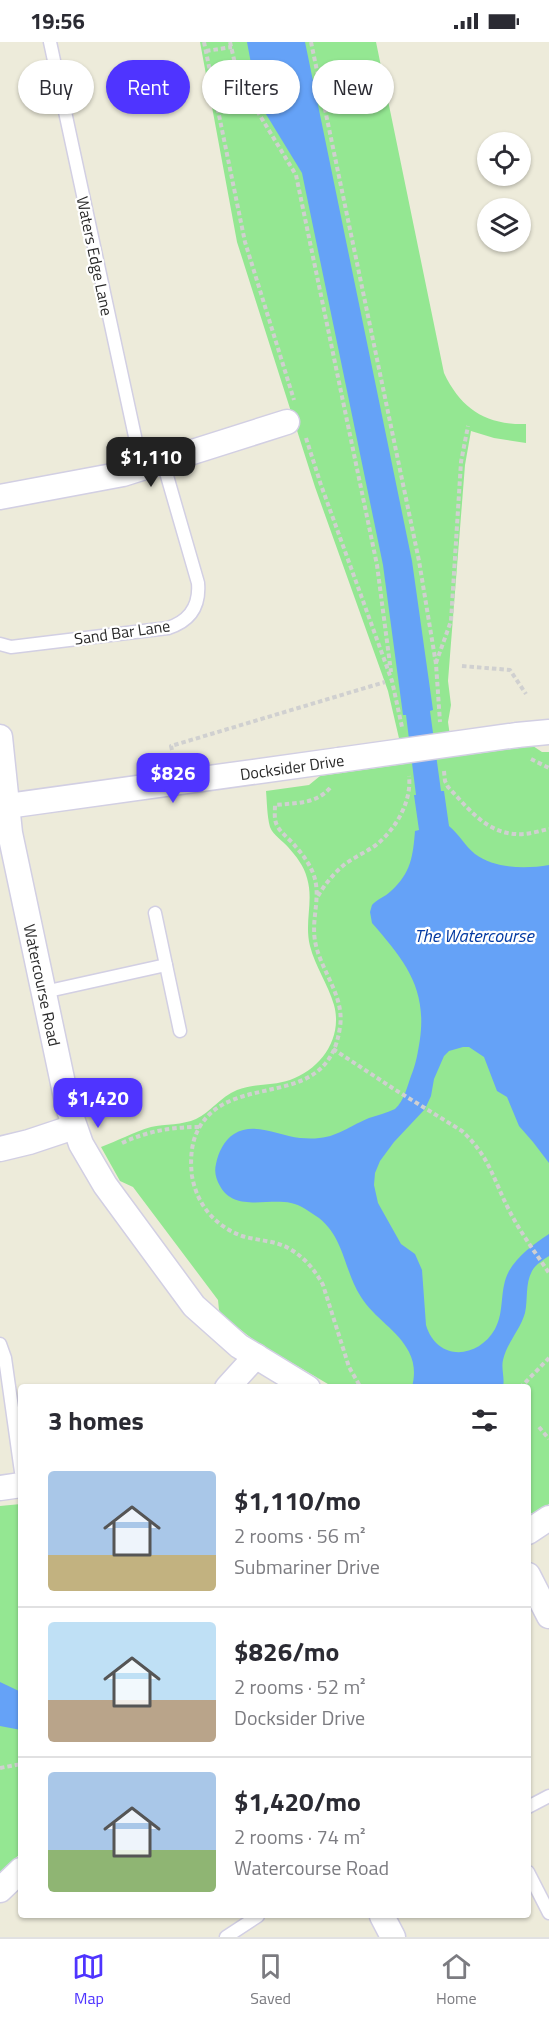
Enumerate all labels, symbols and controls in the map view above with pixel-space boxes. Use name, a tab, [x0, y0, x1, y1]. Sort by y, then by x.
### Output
text: 19:56	[30, 4, 85, 38]
chip: Buy	[18, 60, 94, 114]
chip: Rent	[106, 60, 190, 114]
chip: Filters	[202, 60, 300, 114]
chip: New	[312, 60, 394, 114]
map controls	[477, 132, 531, 252]
button: locate	[477, 132, 531, 186]
street label: Waters Edge Lane	[71, 194, 119, 318]
button: layers	[477, 198, 531, 252]
pin: $1,110	[102, 437, 200, 488]
text: $1,110	[120, 441, 182, 472]
street label: Sand Bar Lane	[73, 613, 171, 651]
street label: Docksider Drive	[238, 748, 346, 786]
pin: $826	[137, 753, 209, 804]
text: $826	[151, 757, 195, 788]
street label: Watercourse Road	[18, 922, 67, 1048]
water label: The Watercourse	[414, 922, 535, 949]
pin: $1,420	[49, 1078, 147, 1129]
text: $1,420	[67, 1082, 129, 1113]
text: 3 homes	[48, 1401, 144, 1440]
icon: filters	[468, 1404, 501, 1437]
text: $1,110/mo	[234, 1481, 361, 1520]
icon: home	[96, 1495, 168, 1567]
text: 2 rooms · 56 m²	[234, 1520, 366, 1551]
text: Submariner Drive	[234, 1551, 380, 1582]
text: $826/mo	[234, 1632, 339, 1671]
icon: home	[96, 1646, 168, 1718]
text: 2 rooms · 52 m²	[234, 1671, 366, 1702]
text: Docksider Drive	[234, 1702, 365, 1733]
text: $1,420/mo	[234, 1782, 361, 1821]
icon: home	[96, 1796, 168, 1868]
text: 2 rooms · 74 m²	[234, 1821, 366, 1852]
text: Watercourse Road	[234, 1852, 389, 1883]
tab: Map	[72, 1950, 105, 2010]
tab: Saved	[250, 1950, 291, 2010]
tab: Home	[436, 1950, 477, 2010]

